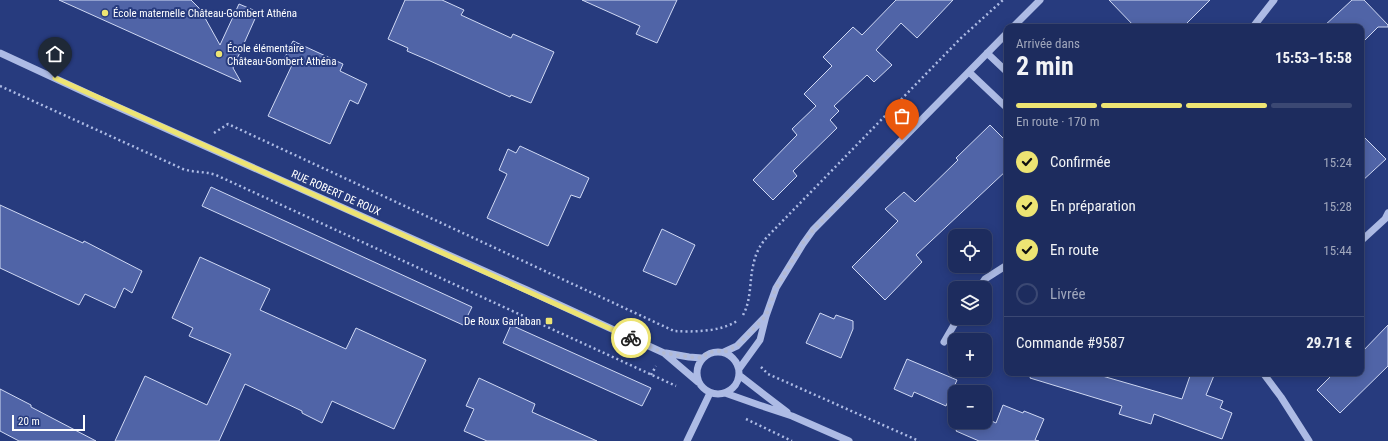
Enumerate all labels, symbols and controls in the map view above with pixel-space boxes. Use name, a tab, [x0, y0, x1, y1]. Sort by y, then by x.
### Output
place label: École maternelle Château-Gombert Athéna	[113, 7, 297, 20]
marker: École maternelle Château-Gombert Athéna	[100, 8, 110, 18]
text: Arrivée dans	[1016, 36, 1080, 51]
pin	[38, 37, 72, 78]
place label: École élémentaire Château-Gombert Athéna	[227, 42, 336, 68]
icon: home	[44, 43, 66, 65]
marker: École élémentaire Château-Gombert Athéna	[214, 49, 224, 59]
text: 15:53–15:58	[1275, 49, 1352, 67]
text: 2 min	[1016, 51, 1074, 81]
pin	[885, 99, 919, 140]
icon: bag	[891, 105, 913, 127]
text: En route · 170 m	[1016, 114, 1099, 129]
icon: check	[1016, 151, 1038, 173]
text: Confirmée	[1050, 153, 1111, 171]
text: 15:24	[1323, 155, 1352, 170]
street label: RUE ROBERT DE ROUX	[289, 167, 383, 219]
icon: check	[1016, 195, 1038, 217]
text: En préparation	[1050, 197, 1136, 215]
text: 15:28	[1323, 199, 1352, 214]
map controls	[948, 229, 992, 429]
button: locate	[948, 229, 992, 273]
icon: check	[1016, 239, 1038, 261]
text: En route	[1050, 241, 1099, 259]
text: 15:44	[1323, 243, 1352, 258]
button: layers	[948, 281, 992, 325]
text: Livrée	[1050, 285, 1086, 303]
place label: De Roux Garlaban	[464, 315, 541, 328]
marker: De Roux Garlaban	[544, 316, 554, 326]
courier	[611, 318, 651, 358]
icon: bike	[620, 327, 642, 349]
button: +	[948, 333, 992, 377]
text: Commande #9587	[1016, 334, 1125, 352]
text: 29.71 €	[1306, 334, 1352, 352]
button: −	[948, 385, 992, 429]
scale bar	[12, 413, 85, 432]
text: 20 m	[18, 415, 40, 428]

